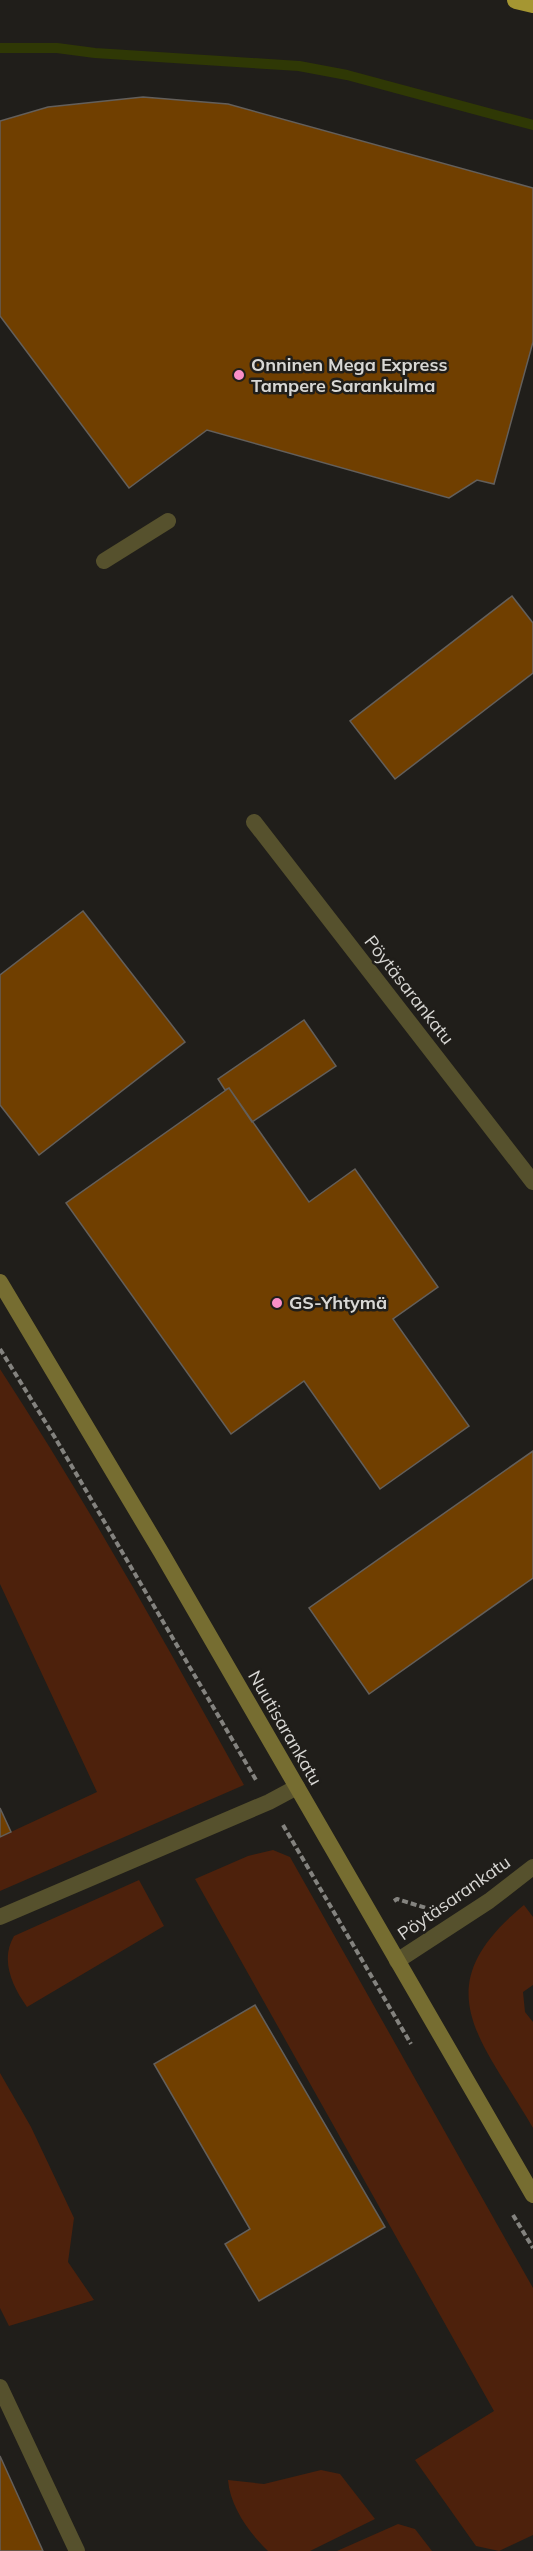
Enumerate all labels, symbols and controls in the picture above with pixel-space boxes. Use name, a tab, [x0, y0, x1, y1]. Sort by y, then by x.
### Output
place label: Onninen Mega Express Tampere Sarankulma	[251, 353, 447, 397]
marker: Onninen Mega Express Tampere Sarankulma	[232, 368, 246, 382]
street label: Pöytäsarankatu	[360, 930, 459, 1049]
place label: GS-Yhtymä	[289, 1291, 387, 1314]
marker: GS-Yhtymä	[270, 1296, 284, 1310]
street label: Nuutisarankatu	[243, 1666, 328, 1789]
street label: Pöytäsarankatu	[393, 1850, 515, 1945]

